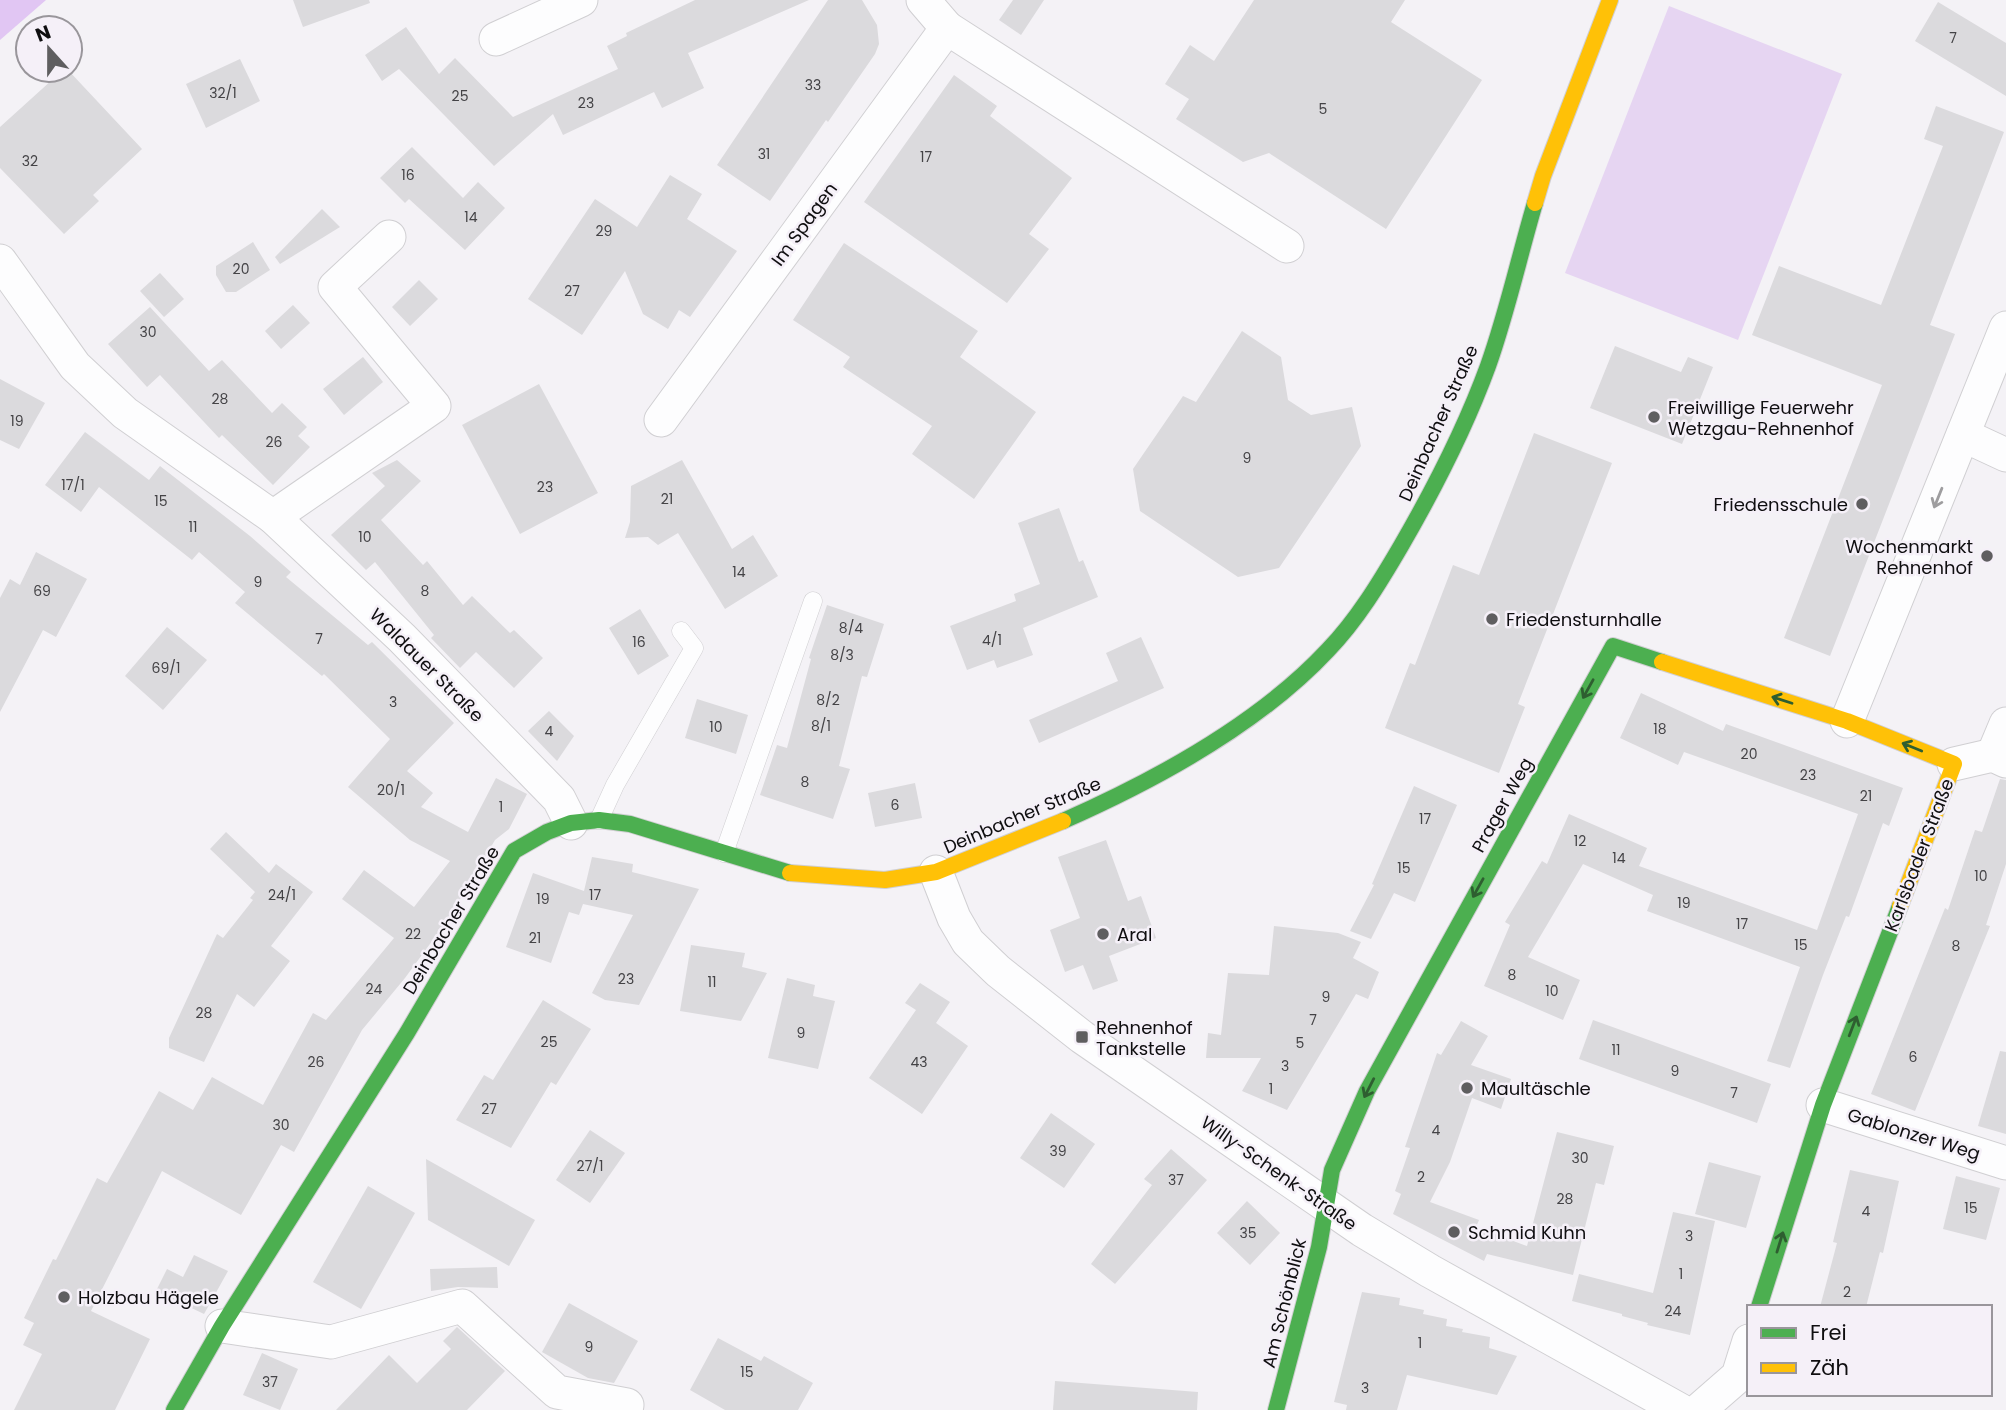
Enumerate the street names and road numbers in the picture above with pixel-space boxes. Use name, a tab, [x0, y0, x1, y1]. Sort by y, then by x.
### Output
street label: Im Spagen	[765, 177, 843, 271]
street label: Deinbacher Straße	[1392, 341, 1484, 505]
street label: Waldauer Straße	[364, 602, 490, 728]
street label: Prager Weg	[1466, 753, 1538, 857]
street label: Deinbacher Straße	[939, 771, 1105, 859]
street label: Karlsbader Straße	[1878, 775, 1960, 935]
street label: Deinbacher Straße	[397, 841, 505, 999]
street label: Gablonzer Weg	[1845, 1102, 1983, 1166]
street label: Willy-Schenk-Straße	[1196, 1110, 1362, 1236]
street label: Am Schönblick	[1256, 1235, 1312, 1370]

